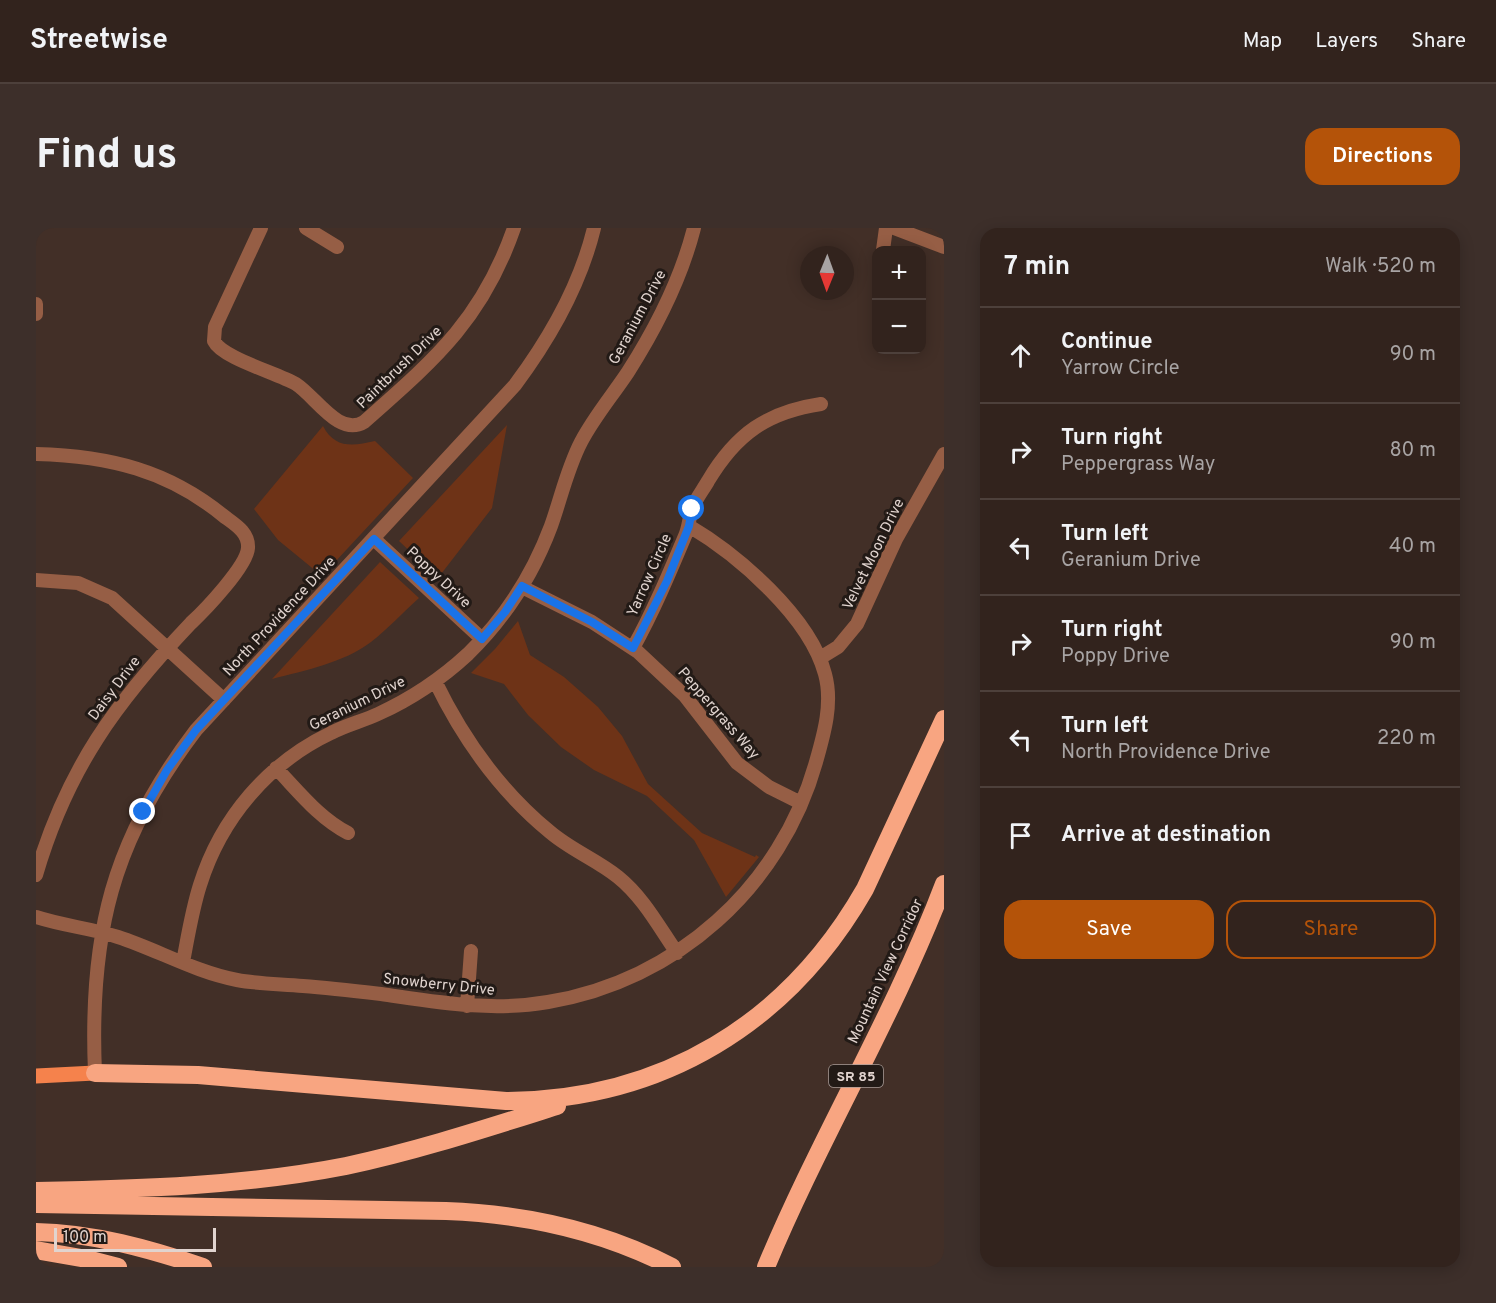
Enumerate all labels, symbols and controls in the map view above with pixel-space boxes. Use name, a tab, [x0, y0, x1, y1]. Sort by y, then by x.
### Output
text: Streetwise	[30, 23, 168, 59]
text: Map	[1243, 28, 1282, 55]
text: Layers	[1315, 28, 1378, 55]
text: Share	[1411, 28, 1466, 55]
button: Directions	[1305, 128, 1460, 185]
text: Find us	[36, 130, 177, 183]
north arrow	[800, 246, 854, 300]
map controls	[872, 246, 926, 354]
button: +	[872, 246, 926, 300]
text: 7 min	[1004, 251, 1070, 284]
text: Walk · 520 m	[1325, 254, 1436, 280]
street label: Geranium Drive	[605, 267, 671, 368]
button: −	[872, 300, 926, 354]
street label: Paintbrush Drive	[353, 323, 447, 414]
text: Continue	[1061, 329, 1152, 356]
icon: ahead	[1004, 339, 1037, 372]
text: 90 m	[1390, 342, 1436, 368]
text: Yarrow Circle	[1061, 356, 1179, 382]
text: Turn right	[1061, 425, 1163, 452]
icon: right	[1004, 435, 1037, 468]
text: 80 m	[1390, 438, 1436, 464]
text: Peppergrass Way	[1061, 452, 1215, 478]
route start	[678, 495, 704, 521]
street label: Velvet Moon Drive	[839, 496, 910, 613]
text: Turn left	[1061, 521, 1149, 548]
street label: Yarrow Circle	[624, 531, 677, 620]
icon: left	[1004, 531, 1037, 564]
text: 40 m	[1389, 534, 1436, 560]
street label: Poppy Drive	[402, 543, 474, 613]
text: Geranium Drive	[1061, 548, 1201, 574]
street label: North Providence Drive	[220, 553, 341, 681]
text: Turn right	[1061, 617, 1163, 644]
icon: right	[1004, 627, 1037, 660]
text: 90 m	[1390, 630, 1436, 656]
text: Poppy Drive	[1061, 644, 1170, 670]
street label: Daisy Drive	[85, 653, 145, 725]
street label: Peppergrass Way	[673, 664, 763, 764]
street label: Geranium Drive	[306, 673, 409, 736]
text: Turn left	[1061, 713, 1149, 740]
icon: left	[1004, 723, 1037, 756]
text: 220 m	[1377, 726, 1436, 752]
text: North Providence Drive	[1061, 740, 1270, 766]
route end	[129, 798, 155, 824]
icon: arrive	[1004, 819, 1037, 852]
text: Arrive at destination	[1061, 822, 1271, 849]
street label: Mountain View Corridor	[844, 896, 928, 1047]
button: Save	[1004, 900, 1214, 959]
button: Share	[1226, 900, 1436, 959]
street label: Snowberry Drive	[382, 970, 496, 1001]
road number: SR 85	[829, 1065, 883, 1087]
scale bar	[54, 1225, 216, 1252]
text: 100 m	[63, 1228, 107, 1248]

